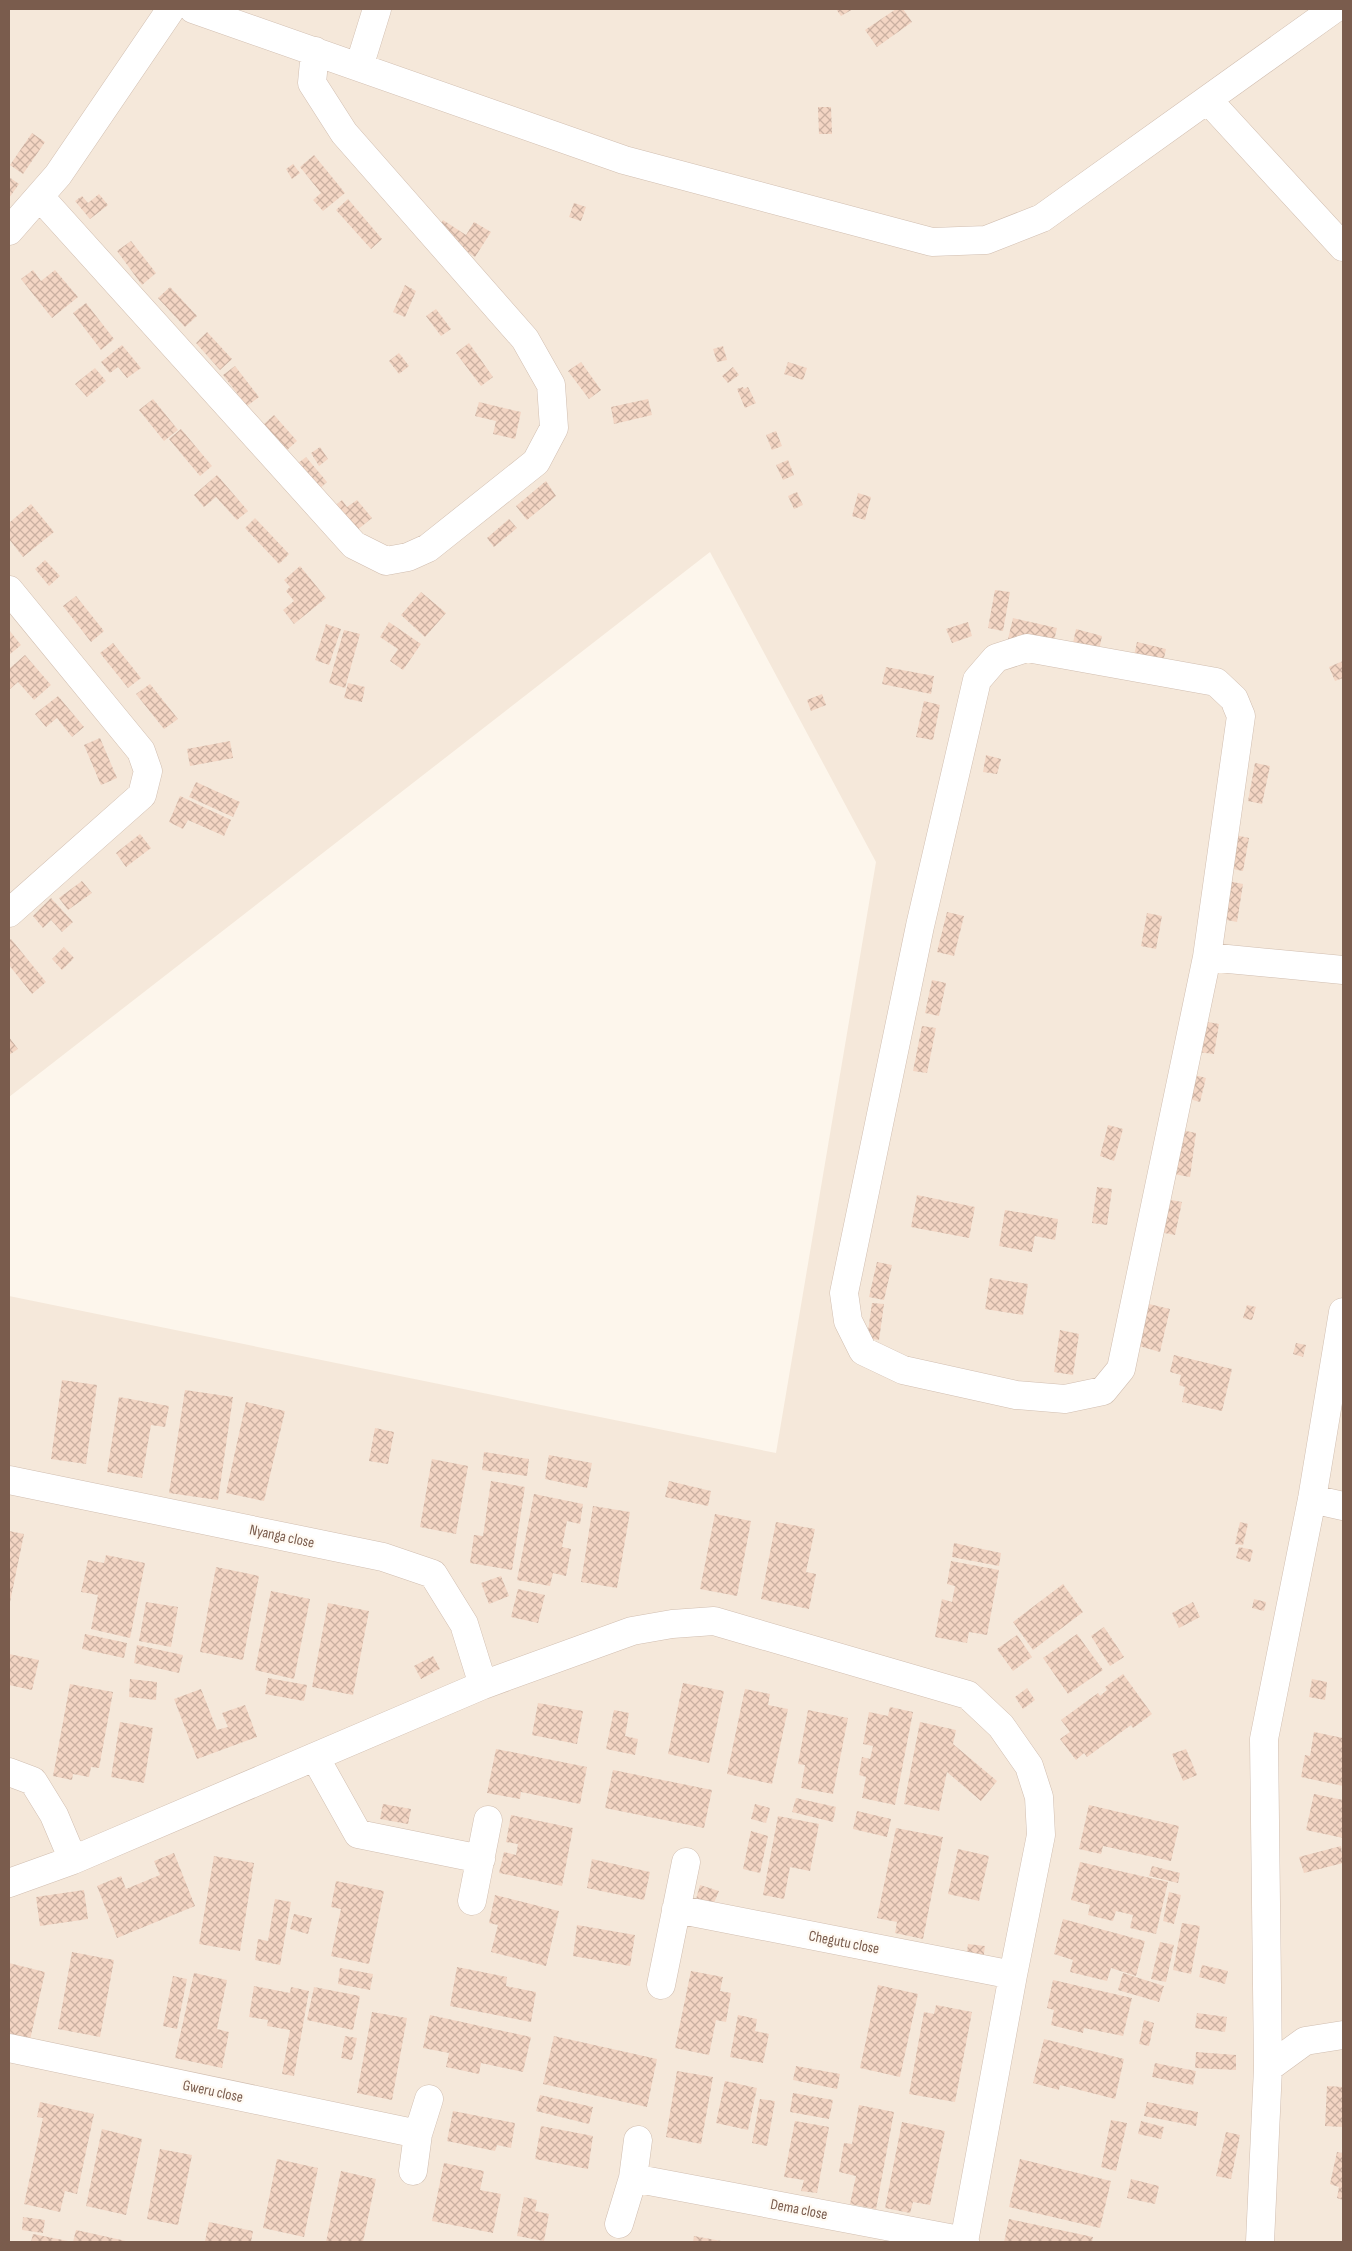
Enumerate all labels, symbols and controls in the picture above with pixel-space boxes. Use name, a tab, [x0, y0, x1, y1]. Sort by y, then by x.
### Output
street label: Nyanga close	[248, 1520, 316, 1553]
street label: Chegutu close	[807, 1926, 881, 1959]
street label: Gweru close	[181, 2076, 245, 2107]
street label: Dema close	[769, 2195, 829, 2224]

